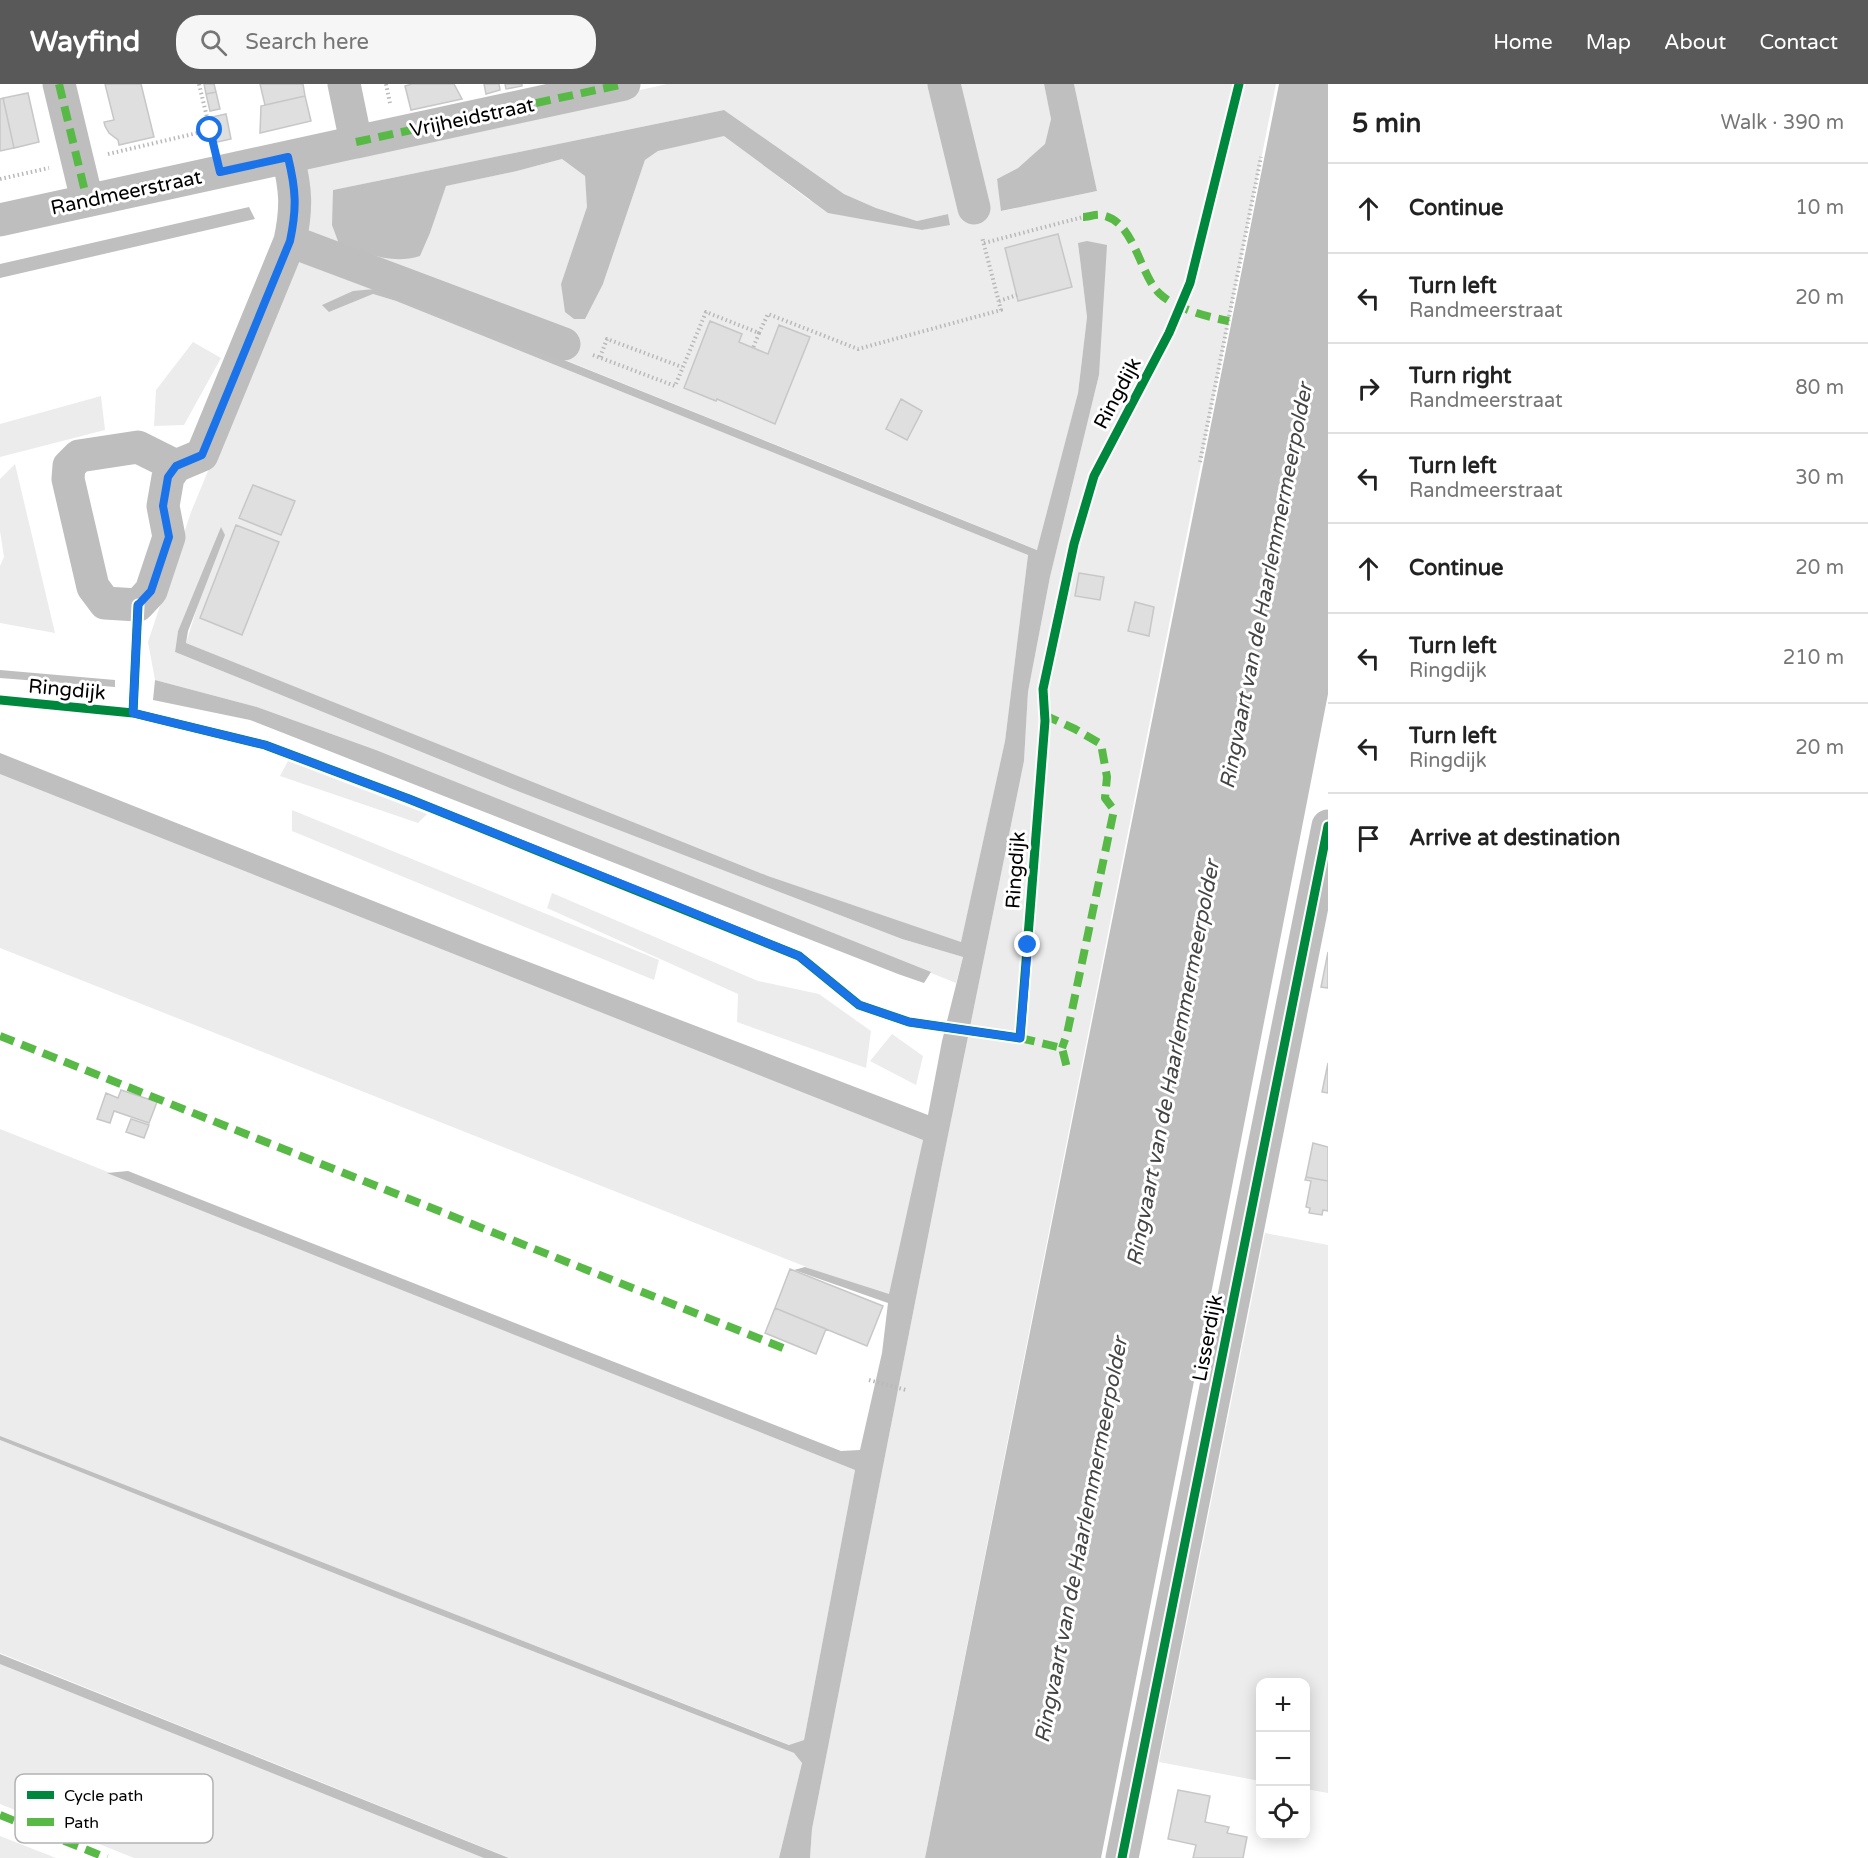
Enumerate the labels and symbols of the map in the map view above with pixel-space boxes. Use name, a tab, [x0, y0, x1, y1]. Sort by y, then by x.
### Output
street label: Vrijheidstraat	[408, 93, 537, 143]
route start	[196, 116, 222, 142]
street label: Randmeerstraat	[49, 165, 204, 221]
street label: Ringdijk	[1089, 353, 1147, 433]
water label: Ringvaart van de Haarlemmermeerpolder	[1215, 378, 1319, 791]
street label: Ringdijk	[27, 675, 107, 705]
street label: Ringdijk	[1001, 830, 1031, 910]
water label: Ringvaart van de Haarlemmermeerpolder	[1122, 855, 1226, 1268]
route end	[1014, 931, 1040, 957]
street label: Lisserdijk	[1188, 1293, 1228, 1384]
water label: Ringvaart van de Haarlemmermeerpolder	[1030, 1332, 1134, 1745]
legend	[15, 1774, 213, 1843]
text: Cycle path	[64, 1786, 143, 1806]
text: Path	[64, 1813, 99, 1833]

